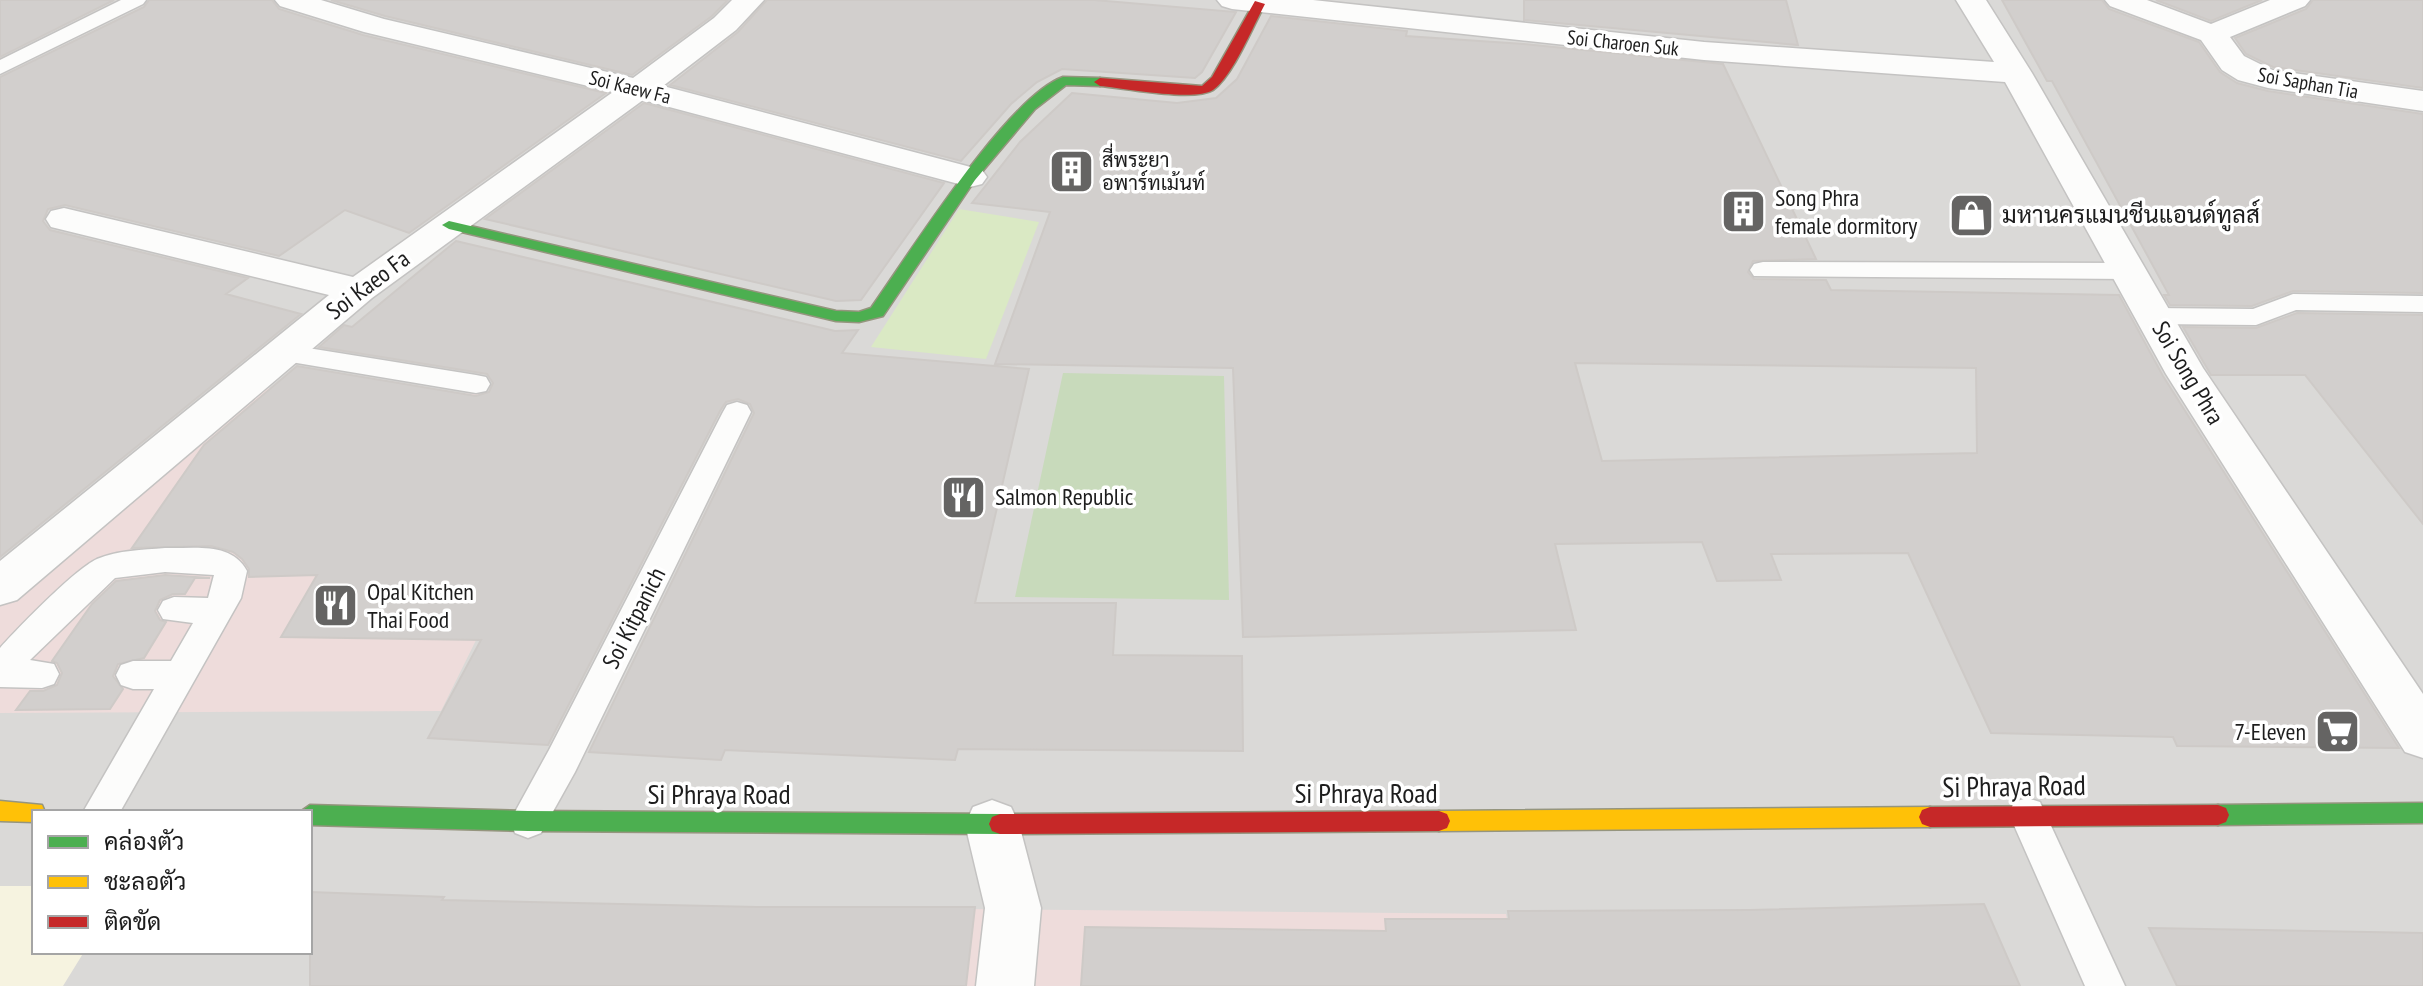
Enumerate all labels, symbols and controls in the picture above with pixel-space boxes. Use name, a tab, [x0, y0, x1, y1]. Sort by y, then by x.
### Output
street label: Soi Charoen Suk	[1566, 24, 1680, 62]
street label: Soi Saphan Tia	[2256, 61, 2360, 105]
street label: Soi Kaew Fa	[586, 64, 674, 110]
place label: สี่พระยา อพาร์ทเม้นท์	[1102, 143, 1205, 196]
building icon: สี่พระยา อพาร์ทเม้นท์	[1047, 147, 1095, 195]
place label: Song Phra female dormitory	[1775, 182, 1917, 241]
building icon: Song Phra female dormitory	[1720, 188, 1768, 236]
shop icon: มหานครแมนชีนแอนด์ทูลส์	[1947, 191, 1995, 239]
place label: มหานครแมนชีนแอนด์ทูลส์	[2002, 199, 2260, 232]
street label: Soi Kaeo Fa	[320, 243, 416, 326]
street label: Soi Song Phra	[2145, 315, 2231, 430]
restaurant icon: Salmon Republic	[940, 473, 988, 521]
place label: Salmon Republic	[995, 481, 1134, 512]
street label: Soi Kitpanich	[595, 562, 672, 674]
place label: Opal Kitchen Thai Food	[367, 576, 474, 635]
restaurant icon: Opal Kitchen Thai Food	[312, 582, 360, 630]
supermarket icon: 7-Eleven	[2313, 708, 2361, 756]
place label: 7-Eleven	[2234, 716, 2306, 747]
street label: Si Phraya Road	[1942, 766, 2086, 805]
street label: Si Phraya Road	[1294, 774, 1438, 811]
street label: Si Phraya Road	[647, 775, 791, 812]
legend	[32, 810, 312, 954]
text: คล่องตัว	[104, 826, 184, 857]
text: ชะลอตัว	[104, 866, 186, 897]
text: ติดขัด	[104, 906, 161, 937]

